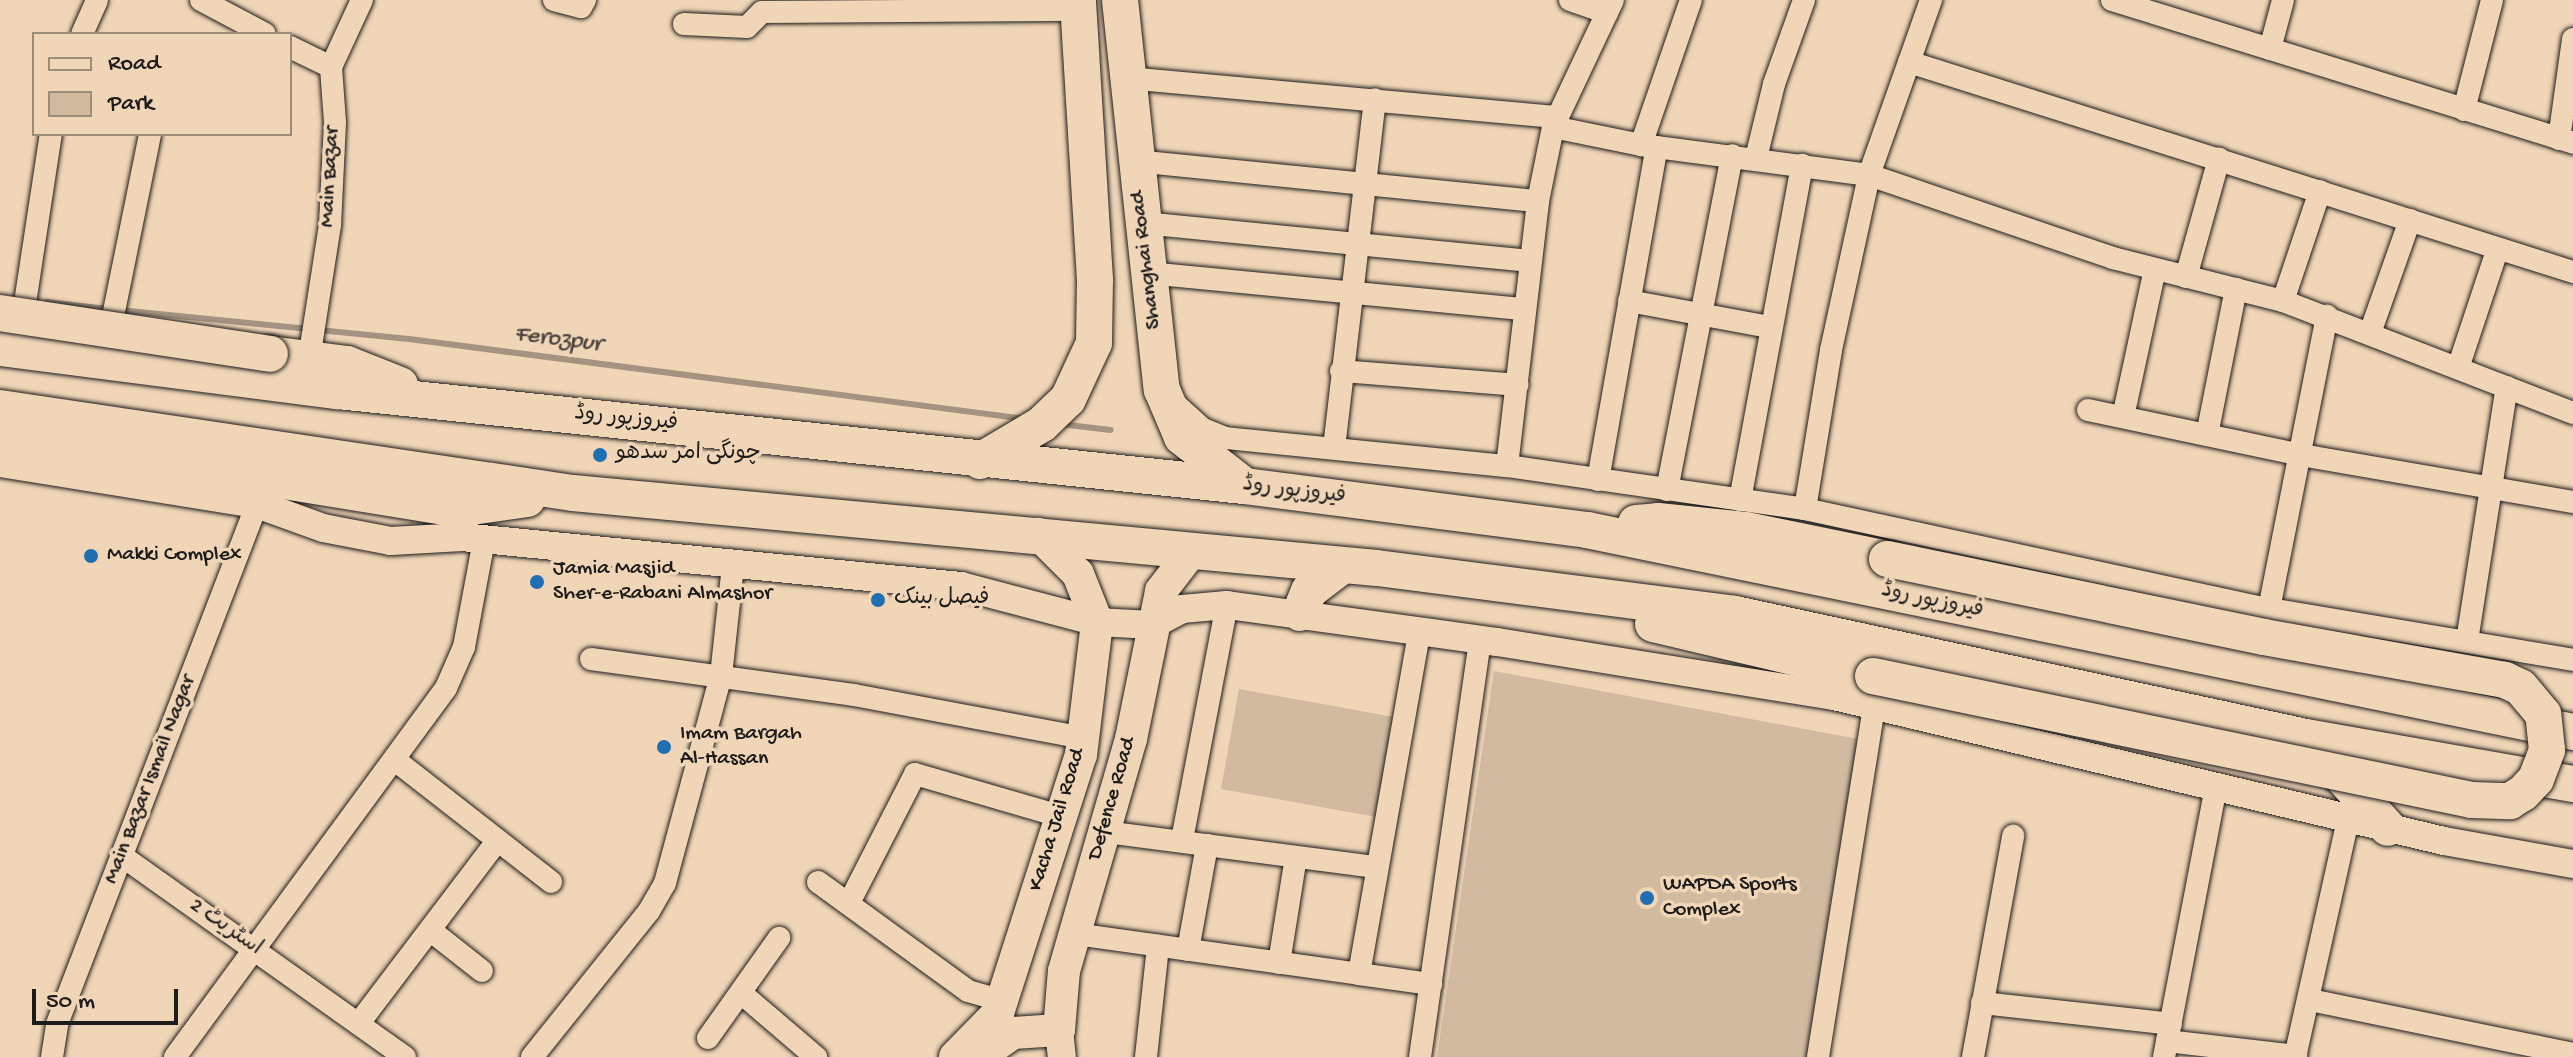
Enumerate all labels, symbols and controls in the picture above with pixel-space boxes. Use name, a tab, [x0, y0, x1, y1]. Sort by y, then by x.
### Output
legend	[32, 32, 292, 136]
text: Road	[108, 50, 160, 79]
text: Park	[108, 90, 154, 119]
street label: Main Bazar	[315, 126, 347, 228]
street label: Shanghai Road	[1125, 189, 1169, 331]
water label: Ferozpur	[513, 320, 603, 360]
street label: فیروزپور روڈ	[573, 401, 679, 439]
place label: چونگی امر سدھو	[616, 442, 761, 468]
marker: چونگی امر سدھو	[591, 446, 609, 464]
street label: فیروزپور روڈ	[1241, 473, 1347, 511]
place label: Makki Complex	[107, 543, 242, 569]
marker: Makki Complex	[82, 547, 100, 565]
place label: Jamia Masjid Sher-e-Rabani Almashor	[553, 556, 772, 608]
marker: Jamia Masjid Sher-e-Rabani Almashor	[528, 573, 546, 591]
street label: فیروزپور روڈ	[1878, 578, 1986, 626]
place label: فیصل بینک	[894, 587, 989, 613]
marker: فیصل بینک	[869, 591, 887, 609]
street label: Main Bazar Ismail Nagar	[99, 672, 203, 888]
place label: Imam Bargah Al-Hassan	[680, 721, 802, 772]
street label: Defence Road	[1083, 735, 1143, 863]
marker: Imam Bargah Al-Hassan	[655, 738, 673, 756]
street label: Kacha Jail Road	[1024, 745, 1092, 895]
place label: WAPDA Sports Complex	[1663, 872, 1797, 924]
marker: WAPDA Sports Complex	[1638, 889, 1656, 907]
street label: اسٹریٹ 2	[183, 893, 267, 963]
scale bar	[36, 973, 182, 1023]
text: 50 m	[46, 988, 95, 1017]

